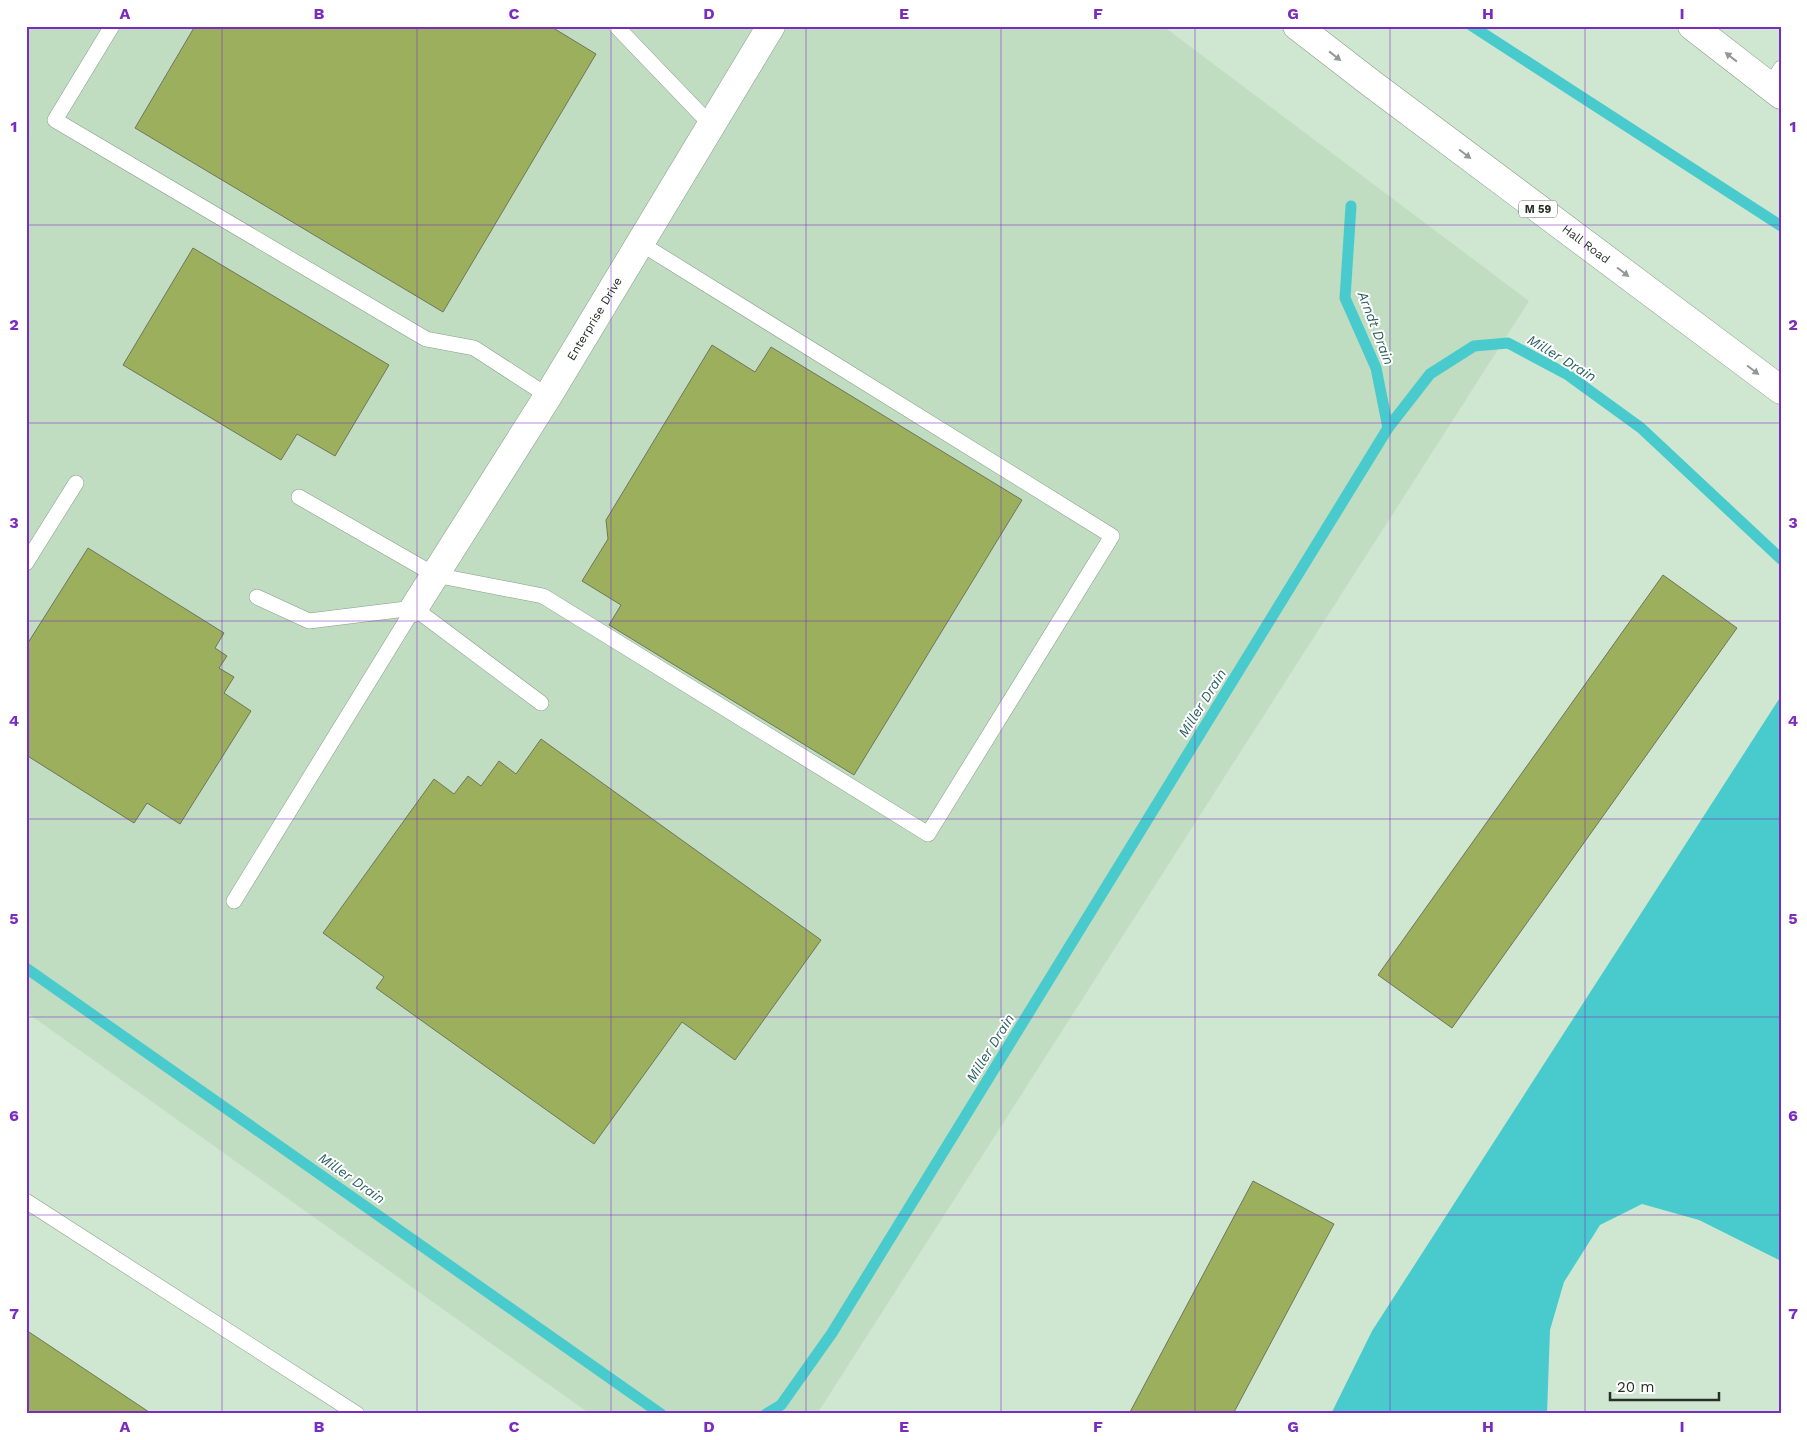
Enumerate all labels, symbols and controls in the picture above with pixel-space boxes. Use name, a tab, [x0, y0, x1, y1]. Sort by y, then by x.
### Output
text: A	[120, 4, 131, 23]
text: B	[314, 4, 325, 23]
text: C	[509, 4, 520, 23]
text: D	[703, 4, 715, 23]
text: E	[899, 4, 909, 23]
text: F	[1093, 4, 1103, 23]
text: G	[1287, 4, 1299, 23]
text: H	[1482, 4, 1494, 23]
text: I	[1679, 4, 1685, 23]
one-way arrow	[1328, 51, 1342, 61]
one-way arrow	[1724, 51, 1737, 62]
text: 1	[11, 117, 17, 136]
text: 1	[1790, 117, 1796, 136]
one-way arrow	[1458, 149, 1472, 159]
road number: M 59	[1519, 200, 1557, 218]
street label: Hall Road	[1559, 222, 1613, 266]
one-way arrow	[1616, 267, 1629, 278]
street label: Enterprise Drive	[564, 274, 625, 363]
water label: Arndt Drain	[1354, 288, 1397, 367]
text: 2	[9, 315, 19, 334]
text: 2	[1788, 315, 1798, 334]
water label: Miller Drain	[1525, 331, 1599, 385]
one-way arrow	[1746, 364, 1759, 375]
text: 3	[9, 513, 19, 532]
text: 3	[1788, 513, 1798, 532]
water label: Miller Drain	[1175, 666, 1229, 740]
text: 4	[9, 711, 19, 730]
text: 4	[1788, 711, 1798, 730]
text: 5	[9, 909, 19, 928]
text: 5	[1788, 909, 1798, 928]
water label: Miller Drain	[963, 1011, 1017, 1085]
text: 6	[9, 1106, 19, 1125]
text: 6	[1788, 1106, 1798, 1125]
water label: Miller Drain	[316, 1149, 388, 1207]
text: 7	[9, 1304, 19, 1323]
text: 7	[1788, 1304, 1798, 1323]
scale bar	[1610, 1370, 1718, 1402]
text: 20 m	[1617, 1378, 1655, 1396]
text: A	[120, 1417, 131, 1436]
text: B	[314, 1417, 325, 1436]
text: C	[509, 1417, 520, 1436]
text: D	[703, 1417, 715, 1436]
text: E	[899, 1417, 909, 1436]
text: F	[1093, 1417, 1103, 1436]
text: G	[1287, 1417, 1299, 1436]
text: H	[1482, 1417, 1494, 1436]
text: I	[1679, 1417, 1685, 1436]

